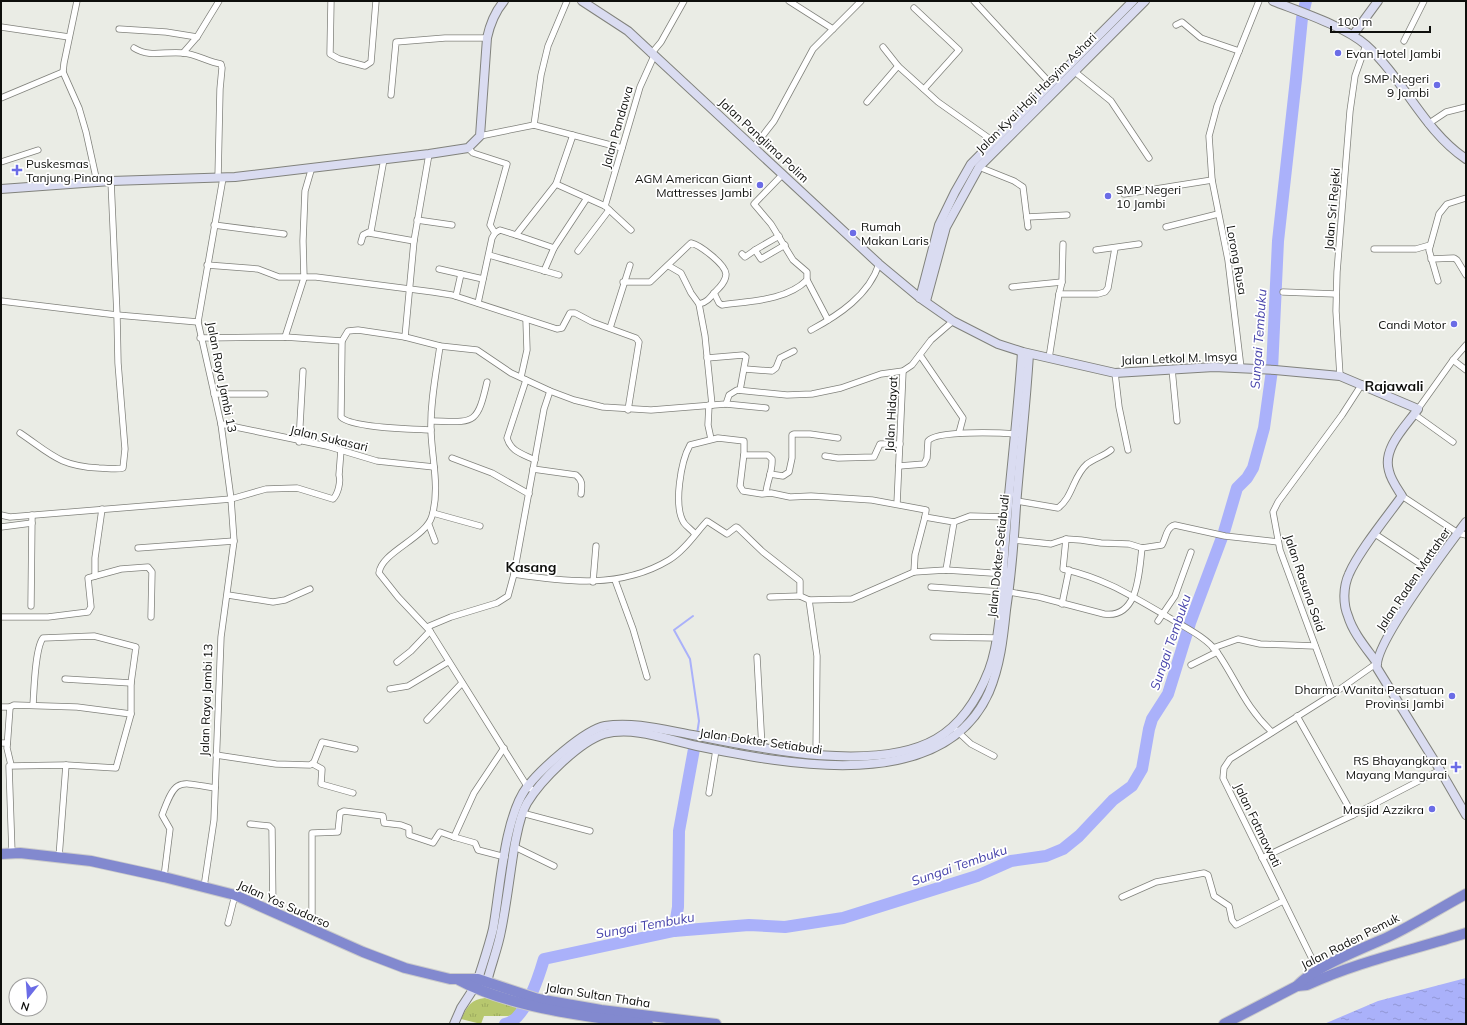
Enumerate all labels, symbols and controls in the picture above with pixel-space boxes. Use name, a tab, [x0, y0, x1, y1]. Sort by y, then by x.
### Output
scale bar	[1331, 8, 1430, 34]
text: 100 m	[1337, 14, 1372, 29]
street label: Jalan Kyai Haji Hasyim Ashari	[973, 29, 1100, 156]
place label: Evan Hotel Jambi	[1346, 46, 1441, 61]
marker: Evan Hotel Jambi	[1333, 48, 1343, 58]
place label: SMP Negeri 9 Jambi	[1364, 71, 1429, 100]
marker: SMP Negeri 9 Jambi	[1432, 80, 1442, 90]
street label: Jalan Pandawa	[598, 84, 636, 170]
street label: Jalan Panglima Polim	[716, 94, 812, 186]
place label: Puskesmas Tanjung Pinang	[26, 156, 113, 185]
marker: Puskesmas Tanjung Pinang	[11, 164, 23, 176]
street label: Jalan Sri Rejeki	[1321, 167, 1343, 251]
place label: AGM American Giant Mattresses Jambi	[635, 171, 752, 200]
marker: AGM American Giant Mattresses Jambi	[755, 180, 765, 190]
place label: SMP Negeri 10 Jambi	[1116, 182, 1181, 211]
marker: SMP Negeri 10 Jambi	[1103, 191, 1113, 201]
place label: Rumah Makan Laris	[861, 219, 929, 248]
street label: Lorong Rusa	[1224, 224, 1250, 296]
marker: Rumah Makan Laris	[848, 228, 858, 238]
water label: Sungai Tembuku	[1247, 288, 1269, 390]
place label: Candi Motor	[1378, 317, 1447, 332]
marker: Candi Motor	[1449, 319, 1459, 329]
street label: Jalan Raya Jambi 13	[204, 320, 240, 434]
street label: Jalan Letkol M. Imsya	[1121, 348, 1237, 368]
street label: Jalan Hidayat	[882, 376, 900, 452]
district label: Rajawali	[1365, 377, 1423, 395]
street label: Jalan Sukasari	[289, 422, 370, 454]
street label: Jalan Dokter Setiabudi	[984, 494, 1012, 618]
street label: Jalan Raden Mattaher	[1373, 524, 1454, 634]
street label: Jalan Rasuna Said	[1281, 532, 1329, 634]
district label: Kasang	[506, 558, 556, 576]
water label: Sungai Tembuku	[1146, 592, 1194, 692]
street label: Jalan Raya Jambi 13	[197, 643, 215, 757]
place label: Dharma Wanita Persatuan Provinsi Jambi	[1294, 682, 1444, 711]
marker: Dharma Wanita Persatuan Provinsi Jambi	[1447, 691, 1457, 701]
street label: Jalan Dokter Setiabudi	[699, 725, 823, 757]
place label: RS Bhayangkara Mayang Mangurai	[1346, 753, 1447, 782]
marker: RS Bhayangkara Mayang Mangurai	[1450, 761, 1462, 773]
street label: Jalan Fatmawati	[1231, 781, 1285, 870]
place label: Masjid Azzikra	[1343, 802, 1424, 817]
marker: Masjid Azzikra	[1427, 804, 1437, 814]
water label: Sungai Tembuku	[909, 841, 1009, 889]
street label: Jalan Yos Sudarso	[235, 877, 333, 931]
water label: Sungai Tembuku	[594, 908, 696, 942]
street label: Jalan Raden Pemuk	[1298, 909, 1402, 972]
north arrow	[8, 977, 48, 1017]
street label: Jalan Sultan Thaha	[545, 979, 651, 1011]
text: N	[19, 999, 31, 1014]

